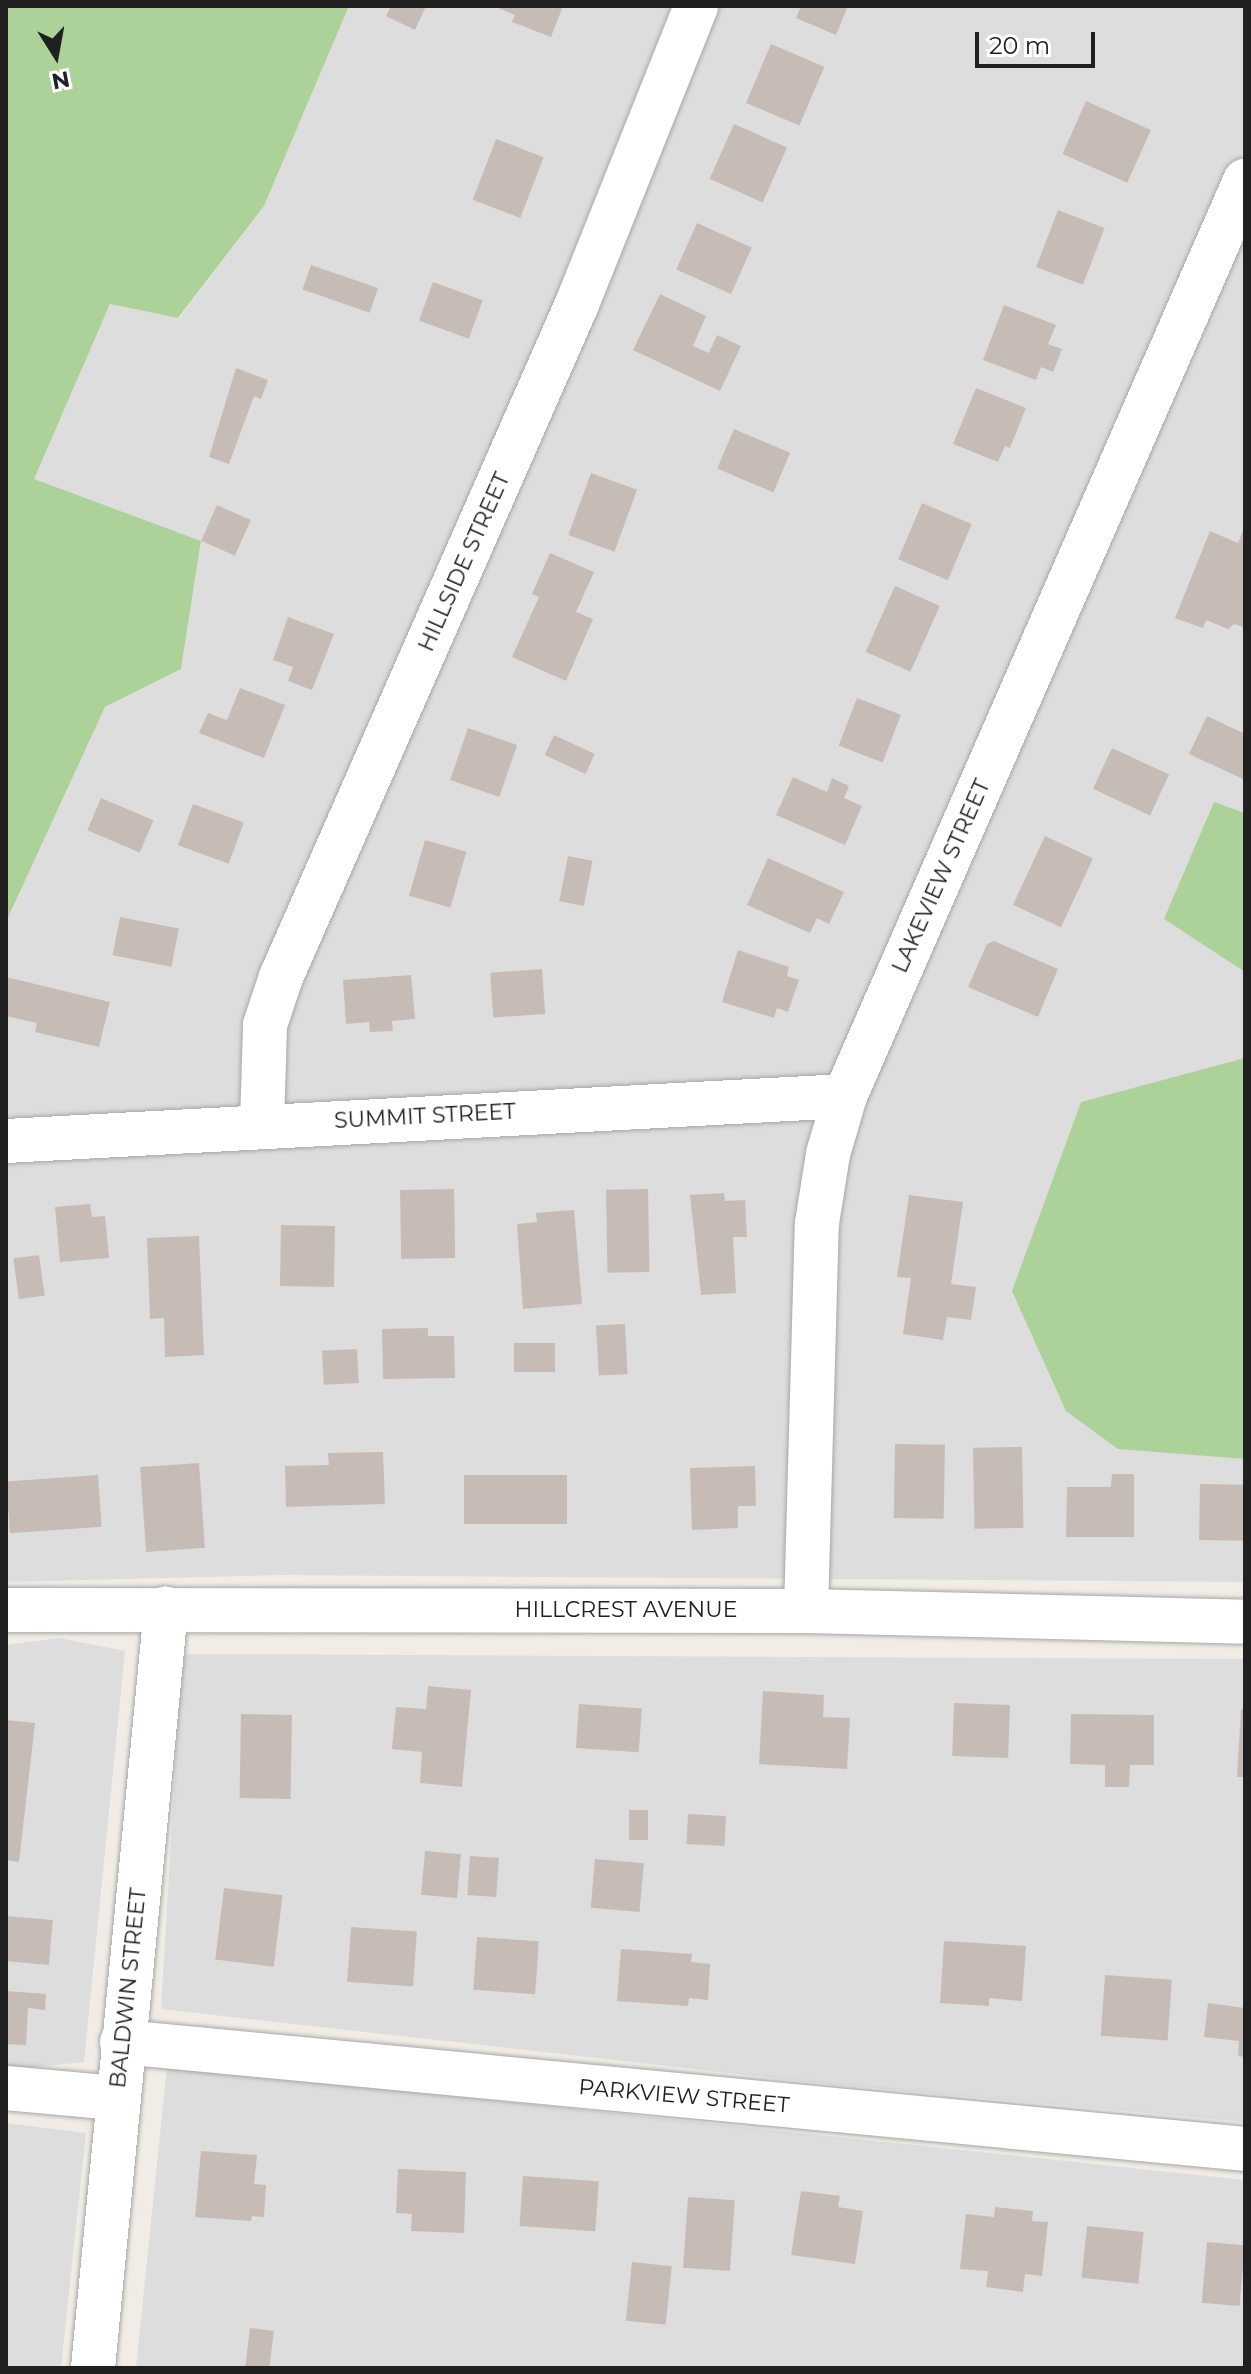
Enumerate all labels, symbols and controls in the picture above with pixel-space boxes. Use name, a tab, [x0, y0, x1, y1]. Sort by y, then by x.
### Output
north arrow	[16, 16, 96, 96]
scale bar	[979, 16, 1099, 66]
text: 20 m	[989, 31, 1050, 60]
text: N	[49, 65, 72, 95]
street label: HILLSIDE STREET	[413, 468, 515, 656]
street label: LAKEVIEW STREET	[886, 775, 996, 977]
street label: SUMMIT STREET	[333, 1098, 517, 1134]
street label: HILLCREST AVENUE	[515, 1597, 737, 1623]
street label: BALDWIN STREET	[104, 1887, 152, 2089]
street label: PARKVIEW STREET	[577, 2074, 791, 2118]

